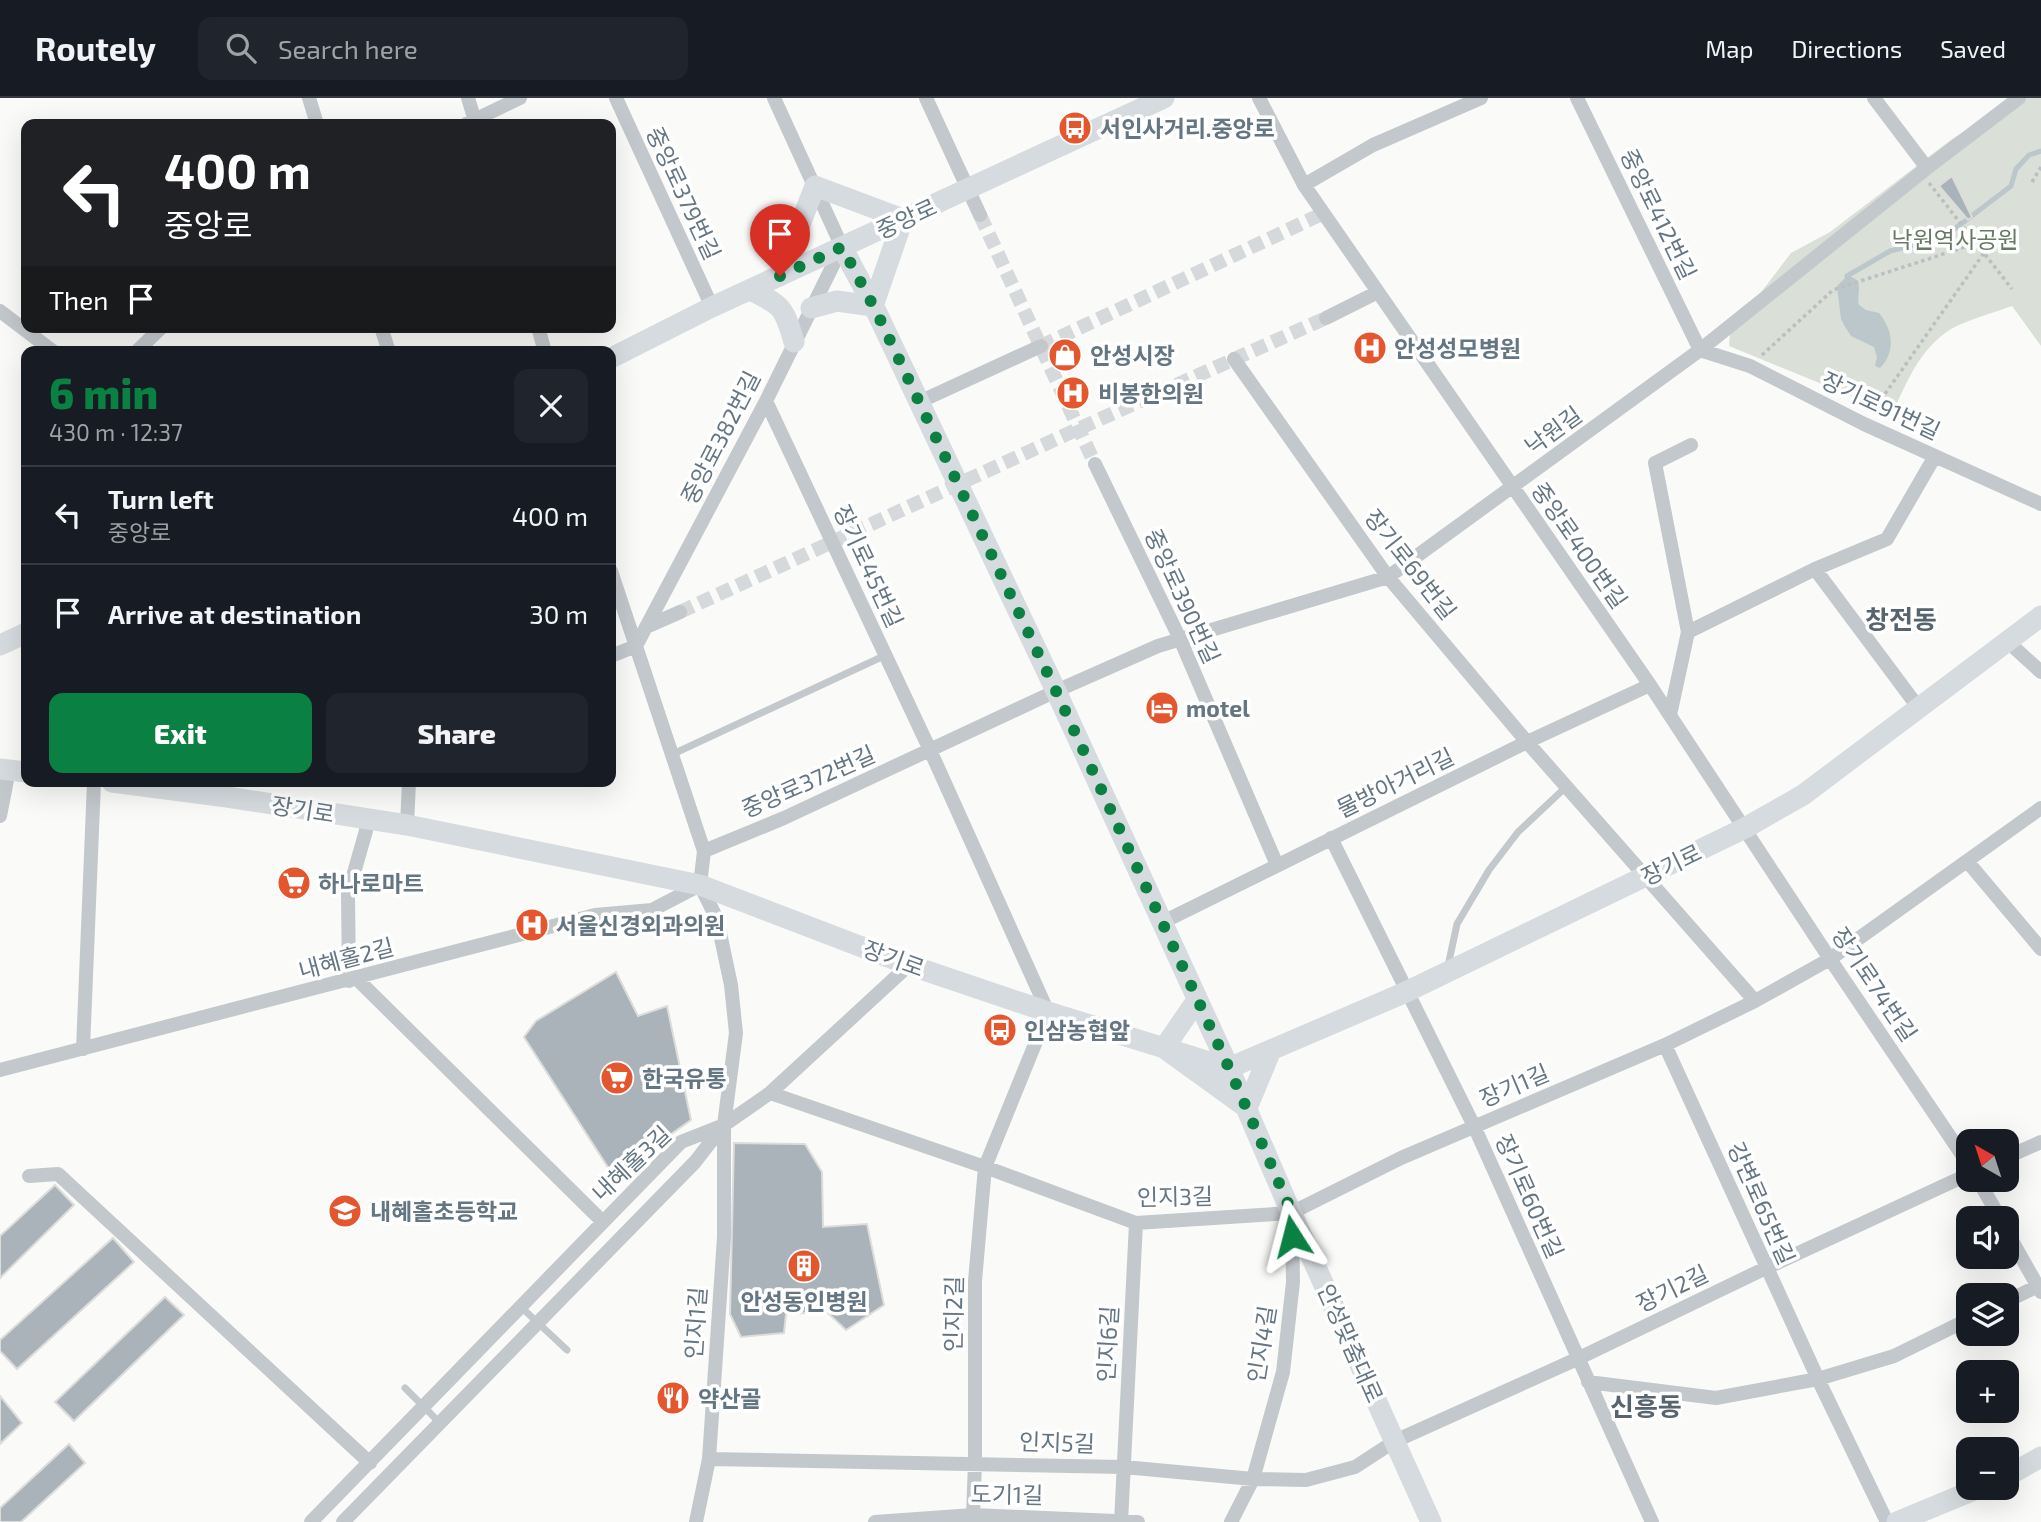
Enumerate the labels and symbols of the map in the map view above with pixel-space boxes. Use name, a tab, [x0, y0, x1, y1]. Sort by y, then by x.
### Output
bus stop icon: 서인사거리.중앙로	[1056, 109, 1094, 147]
place label: 서인사거리.중앙로	[1100, 114, 1275, 142]
street label: 중앙로379번길	[641, 122, 727, 264]
street label: 중앙로412번길	[1615, 144, 1703, 284]
street label: 중앙로	[871, 192, 941, 244]
pin	[750, 204, 810, 276]
park label: 낙원역사공원	[1892, 225, 2018, 253]
hospital icon: 안성성모병원	[1351, 329, 1389, 367]
place label: 안성성모병원	[1394, 334, 1521, 362]
shop icon: 안성시장	[1046, 336, 1084, 374]
place label: 안성시장	[1090, 341, 1175, 369]
street label: 장기로91번길	[1817, 365, 1945, 445]
street label: 중앙로382번길	[675, 366, 765, 508]
hospital icon: 비봉한의원	[1054, 374, 1092, 412]
place label: 비봉한의원	[1098, 379, 1204, 407]
street label: 낙원길	[1519, 400, 1587, 460]
street label: 중앙로400번길	[1526, 476, 1634, 614]
street label: 장기로45번길	[828, 500, 910, 632]
street label: 장기로69번길	[1359, 503, 1463, 625]
street label: 중앙로390번길	[1140, 524, 1226, 668]
district label: 창전동	[1865, 603, 1937, 634]
hotel icon: motel	[1143, 689, 1181, 727]
place label: motel	[1186, 694, 1250, 722]
street label: 중앙로372번길	[737, 739, 879, 823]
street label: 물방아거리길	[1332, 742, 1458, 822]
street label: 장기로	[269, 790, 337, 828]
street label: 장기로	[1636, 838, 1706, 890]
supermarket icon: 하나로마트	[275, 864, 313, 902]
place label: 하나로마트	[318, 869, 424, 897]
hospital icon: 서울신경외과의원	[513, 906, 551, 944]
place label: 서울신경외과의원	[556, 911, 725, 939]
street label: 장기로74번길	[1827, 922, 1923, 1046]
street label: 내혜홀2길	[295, 932, 397, 984]
street label: 장기로	[859, 934, 929, 982]
bus stop icon: 인삼농협앞	[981, 1011, 1019, 1049]
place label: 인삼농협앞	[1024, 1016, 1130, 1044]
street label: 장기1길	[1475, 1058, 1553, 1112]
supermarket icon: 한국유통	[598, 1059, 636, 1097]
place label: 한국유통	[642, 1064, 727, 1092]
street label: 내혜홀3길	[586, 1120, 676, 1206]
north arrow	[1956, 1129, 2020, 1192]
street label: 장기로60번길	[1490, 1130, 1570, 1262]
street label: 강변로65번길	[1723, 1137, 1801, 1269]
street label: 인지3길	[1137, 1181, 1213, 1211]
school or university icon: 내혜홀초등학교	[326, 1192, 364, 1230]
place label: 내혜홀초등학교	[370, 1197, 518, 1225]
position arrow	[1255, 1199, 1329, 1273]
building icon: 안성동인병원	[785, 1247, 823, 1285]
street label: 장기2길	[1632, 1259, 1712, 1317]
street label: 인지2길	[938, 1276, 968, 1352]
street label: 안성맞춤대로	[1312, 1279, 1390, 1407]
street label: 인지1길	[679, 1286, 711, 1360]
place label: 안성동인병원	[741, 1287, 867, 1315]
street label: 인지4길	[1241, 1303, 1281, 1385]
street label: 인지6길	[1091, 1305, 1123, 1383]
restaurant icon: 약산골	[654, 1379, 692, 1417]
place label: 약산골	[698, 1384, 761, 1412]
district label: 신흥동	[1610, 1390, 1682, 1421]
street label: 인지5길	[1019, 1427, 1095, 1457]
street label: 도기1길	[970, 1479, 1044, 1509]

